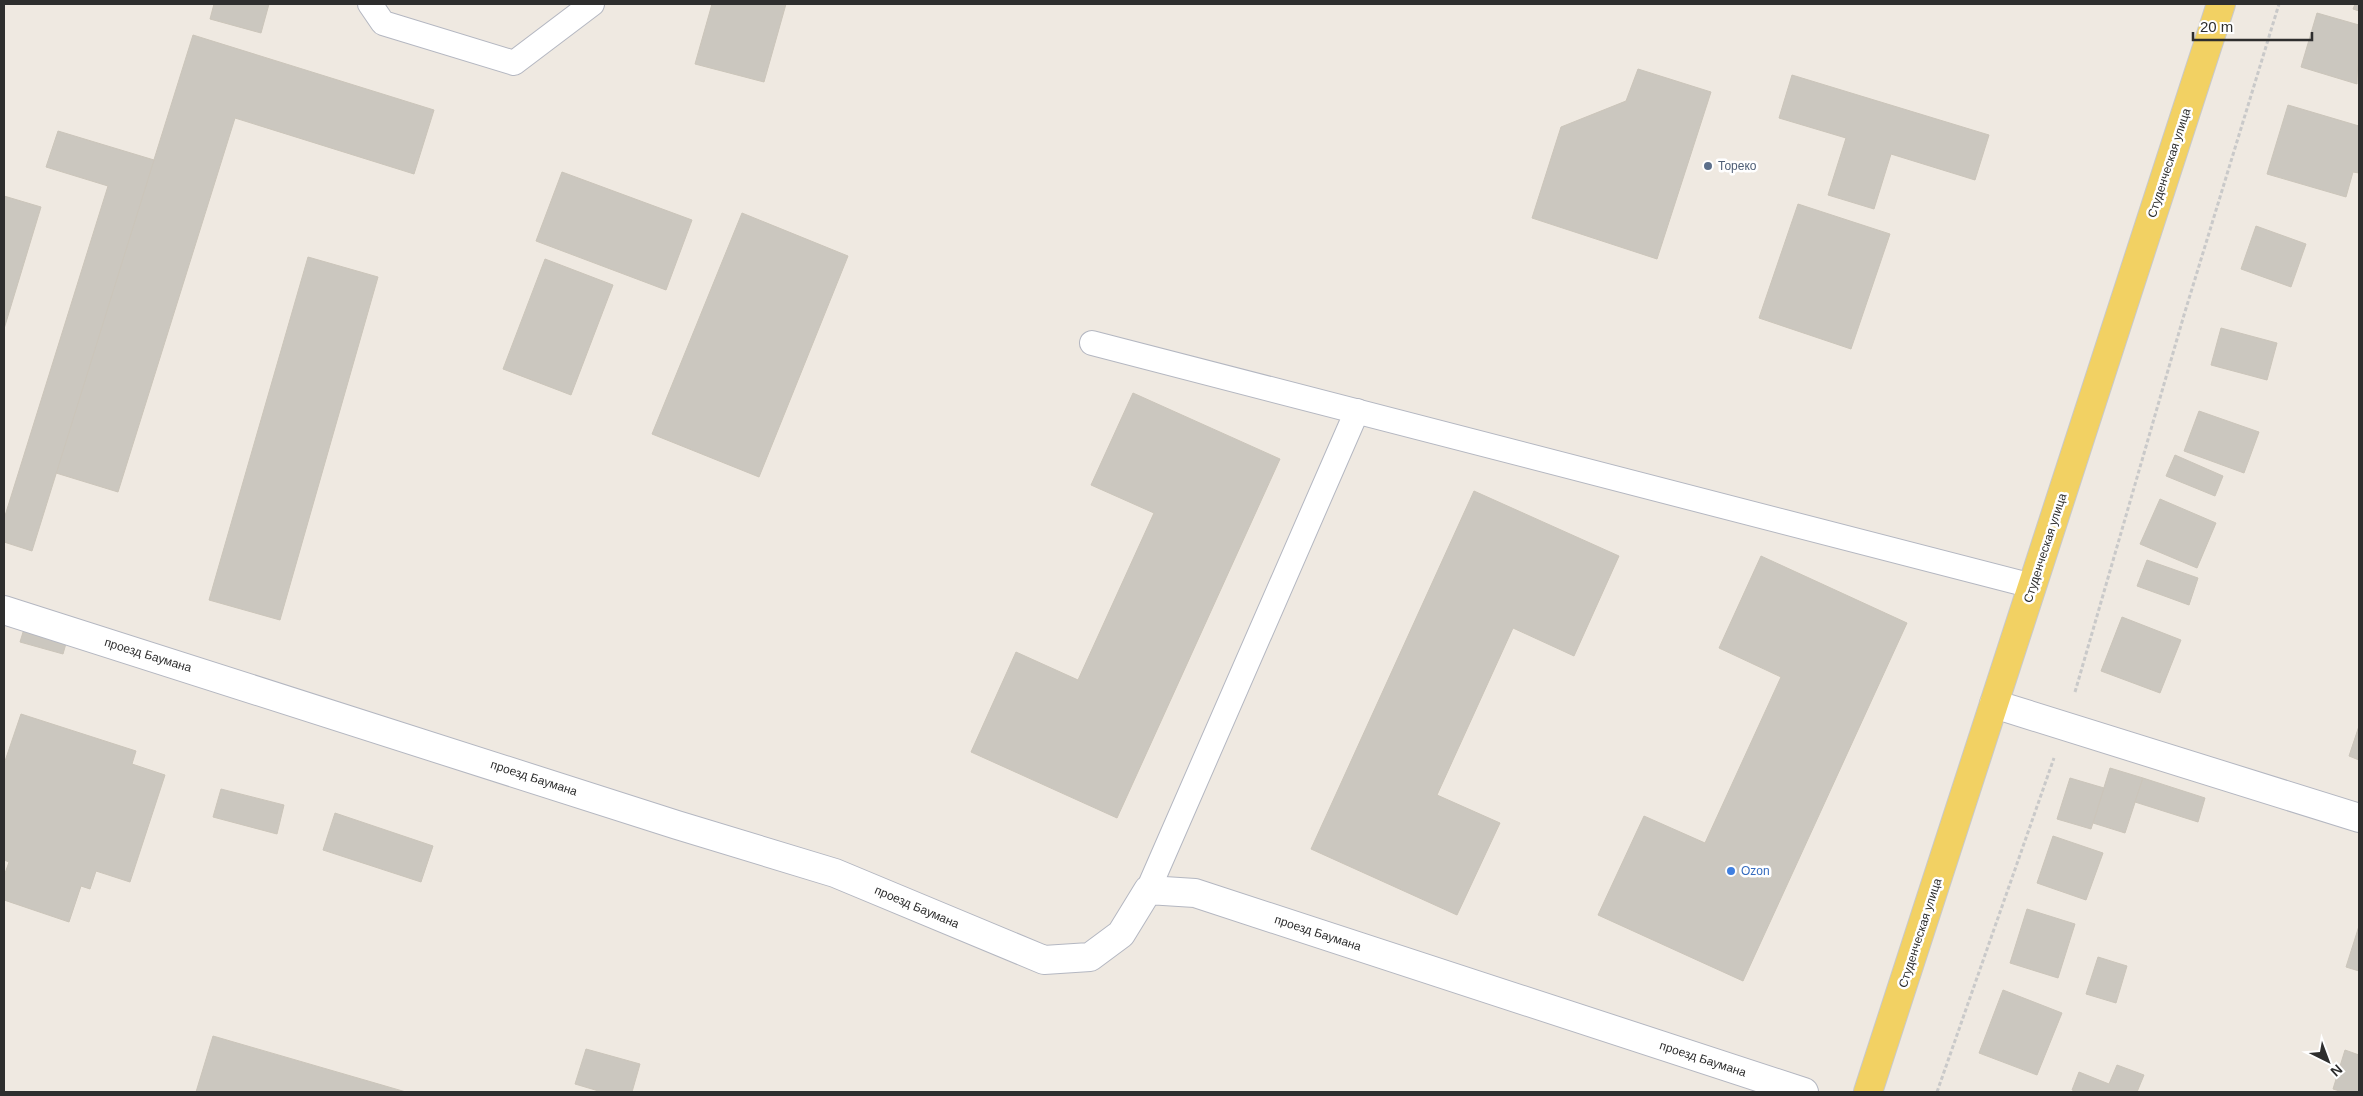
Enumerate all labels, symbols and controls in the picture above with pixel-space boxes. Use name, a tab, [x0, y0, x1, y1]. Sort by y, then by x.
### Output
scale bar	[2193, 10, 2312, 42]
text: 20 m	[2200, 18, 2233, 35]
street label: Студенческая улица	[2145, 106, 2193, 219]
place label: Тореко	[1718, 159, 1757, 173]
marker: Тореко	[1702, 160, 1714, 172]
street label: Студенческая улица	[2021, 491, 2069, 604]
street label: проезд Баумана	[103, 635, 194, 675]
street label: проезд Баумана	[489, 757, 579, 799]
place label: Ozon	[1741, 864, 1770, 878]
marker: Ozon	[1725, 865, 1737, 877]
street label: Студенческая улица	[1896, 876, 1944, 989]
street label: проезд Баумана	[873, 883, 962, 931]
street label: проезд Баумана	[1273, 912, 1363, 954]
north arrow	[2303, 1036, 2353, 1086]
street label: проезд Баумана	[1658, 1038, 1748, 1080]
text: N	[2328, 1061, 2346, 1080]

